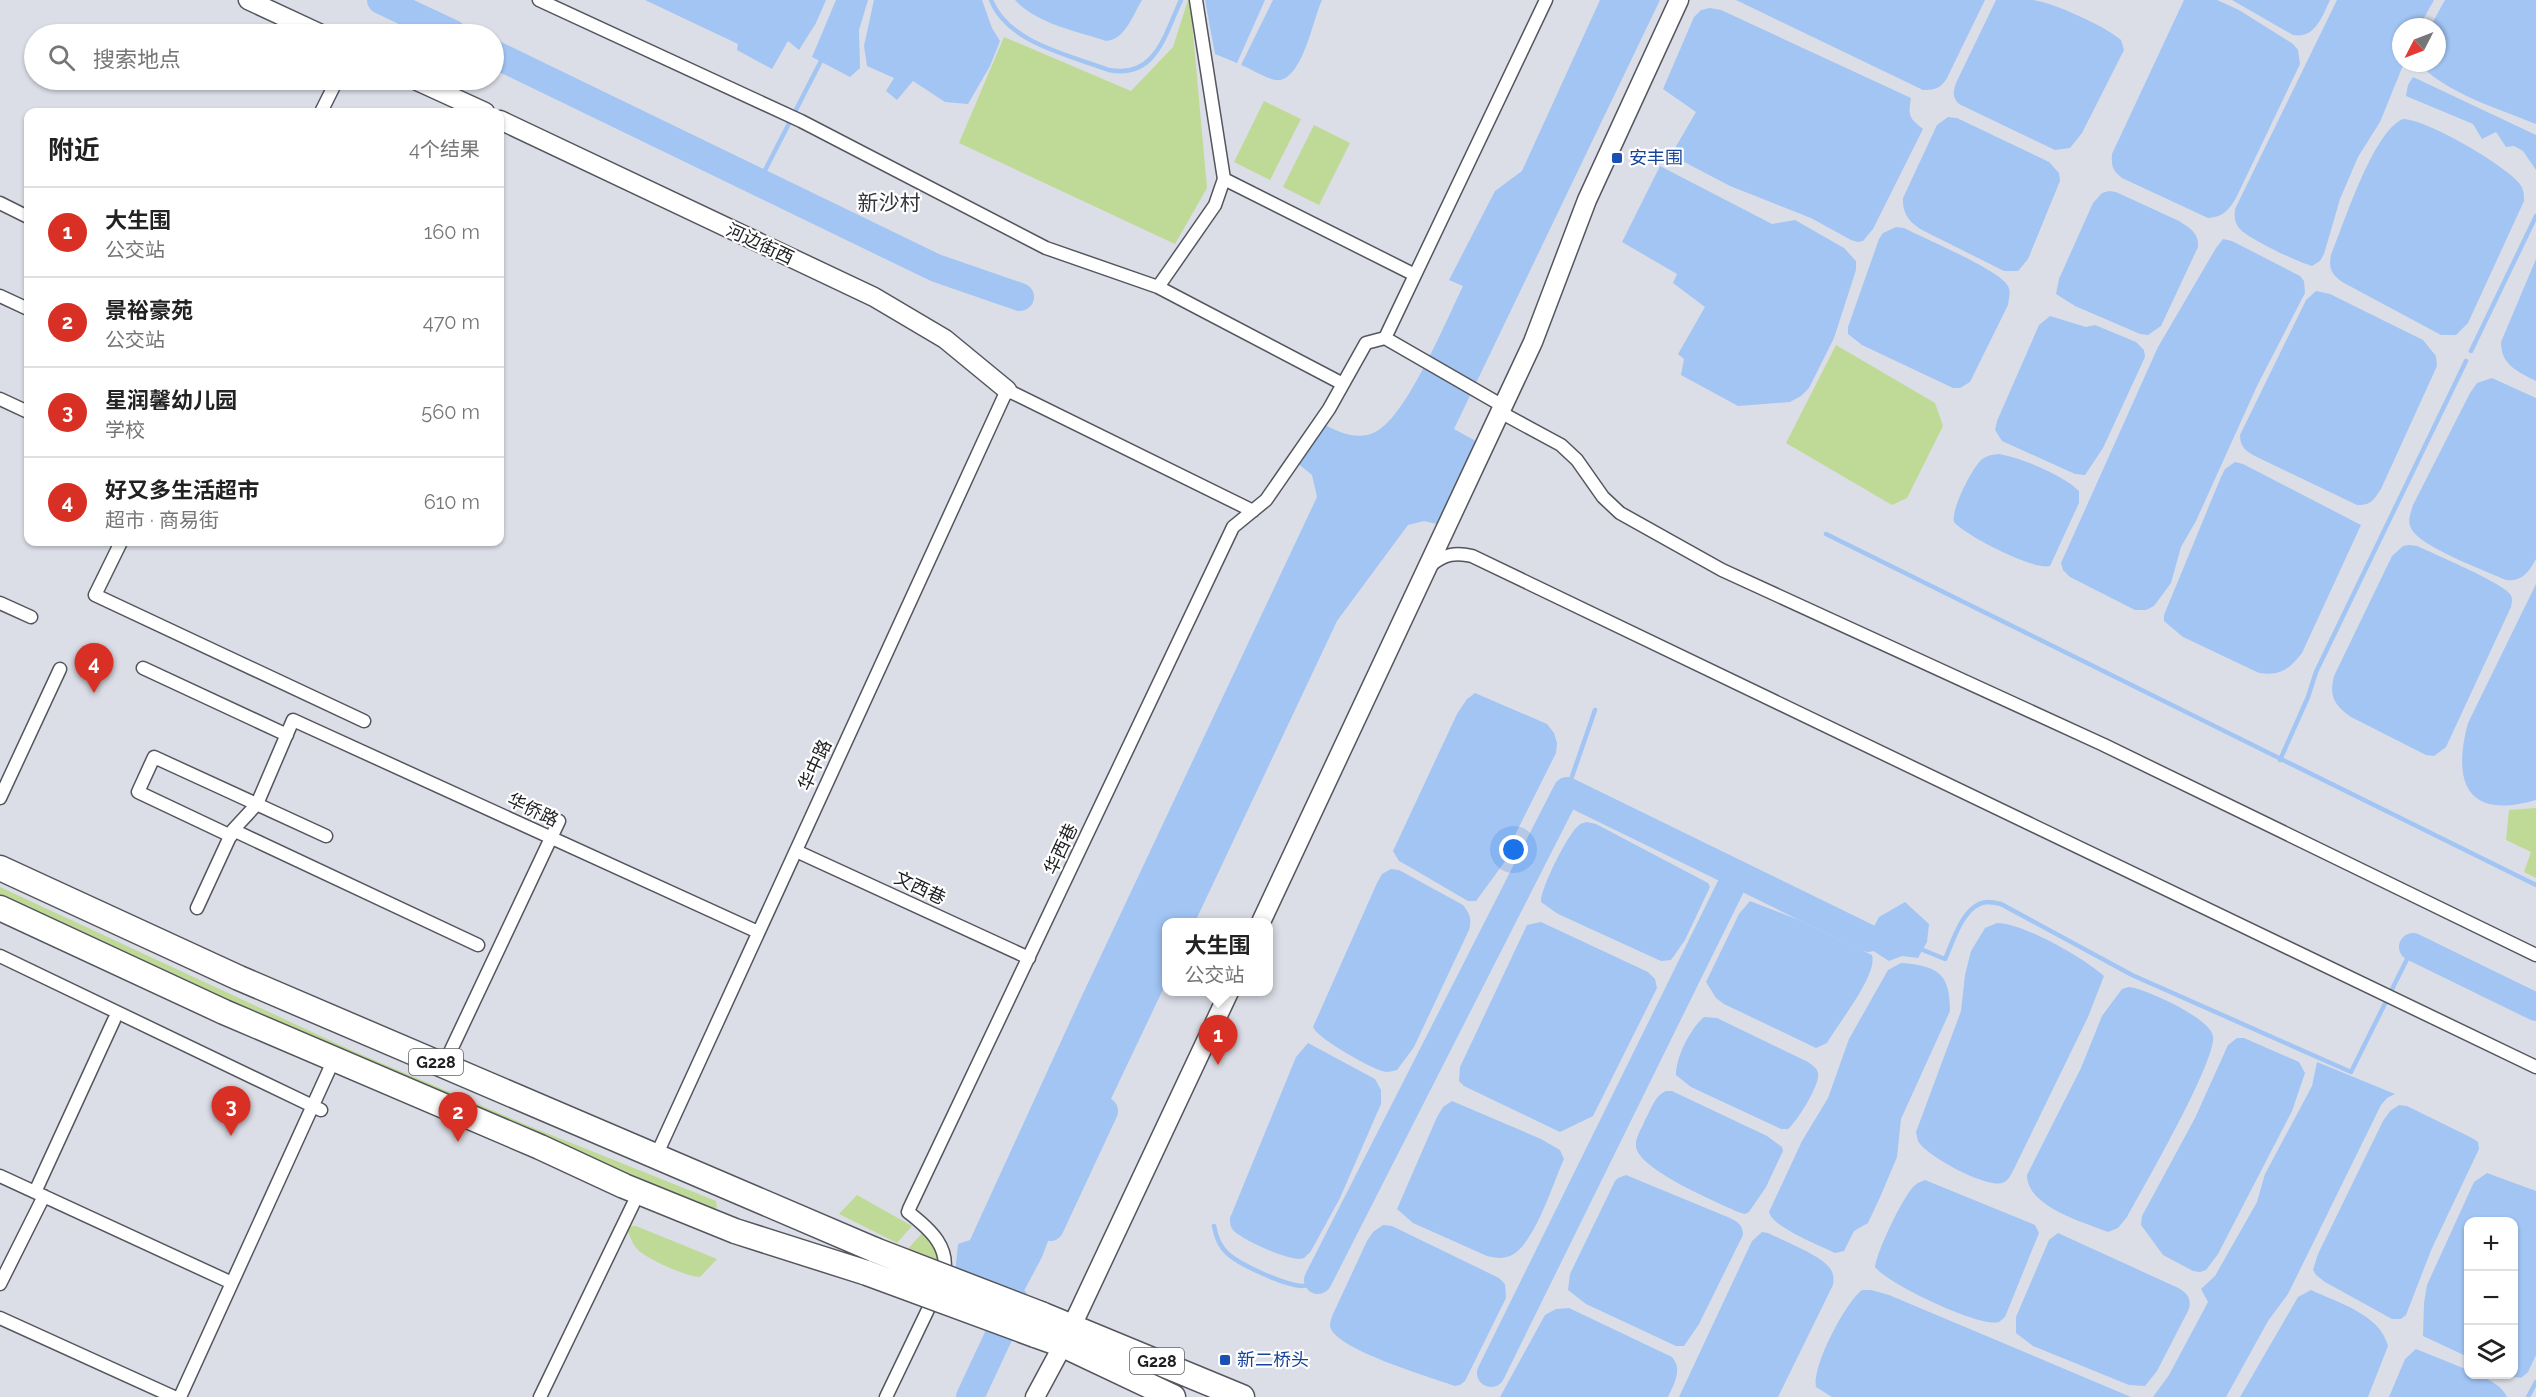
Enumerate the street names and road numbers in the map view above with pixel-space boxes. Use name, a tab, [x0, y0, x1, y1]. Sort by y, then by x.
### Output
street label: 河边街西	[723, 219, 797, 268]
street label: 华中路	[794, 736, 835, 794]
street label: 华侨路	[504, 789, 562, 830]
street label: 华西巷	[1040, 820, 1081, 878]
street label: 文西巷	[891, 867, 949, 908]
road number: G228	[409, 1049, 463, 1075]
road number: G228	[1130, 1348, 1184, 1374]

